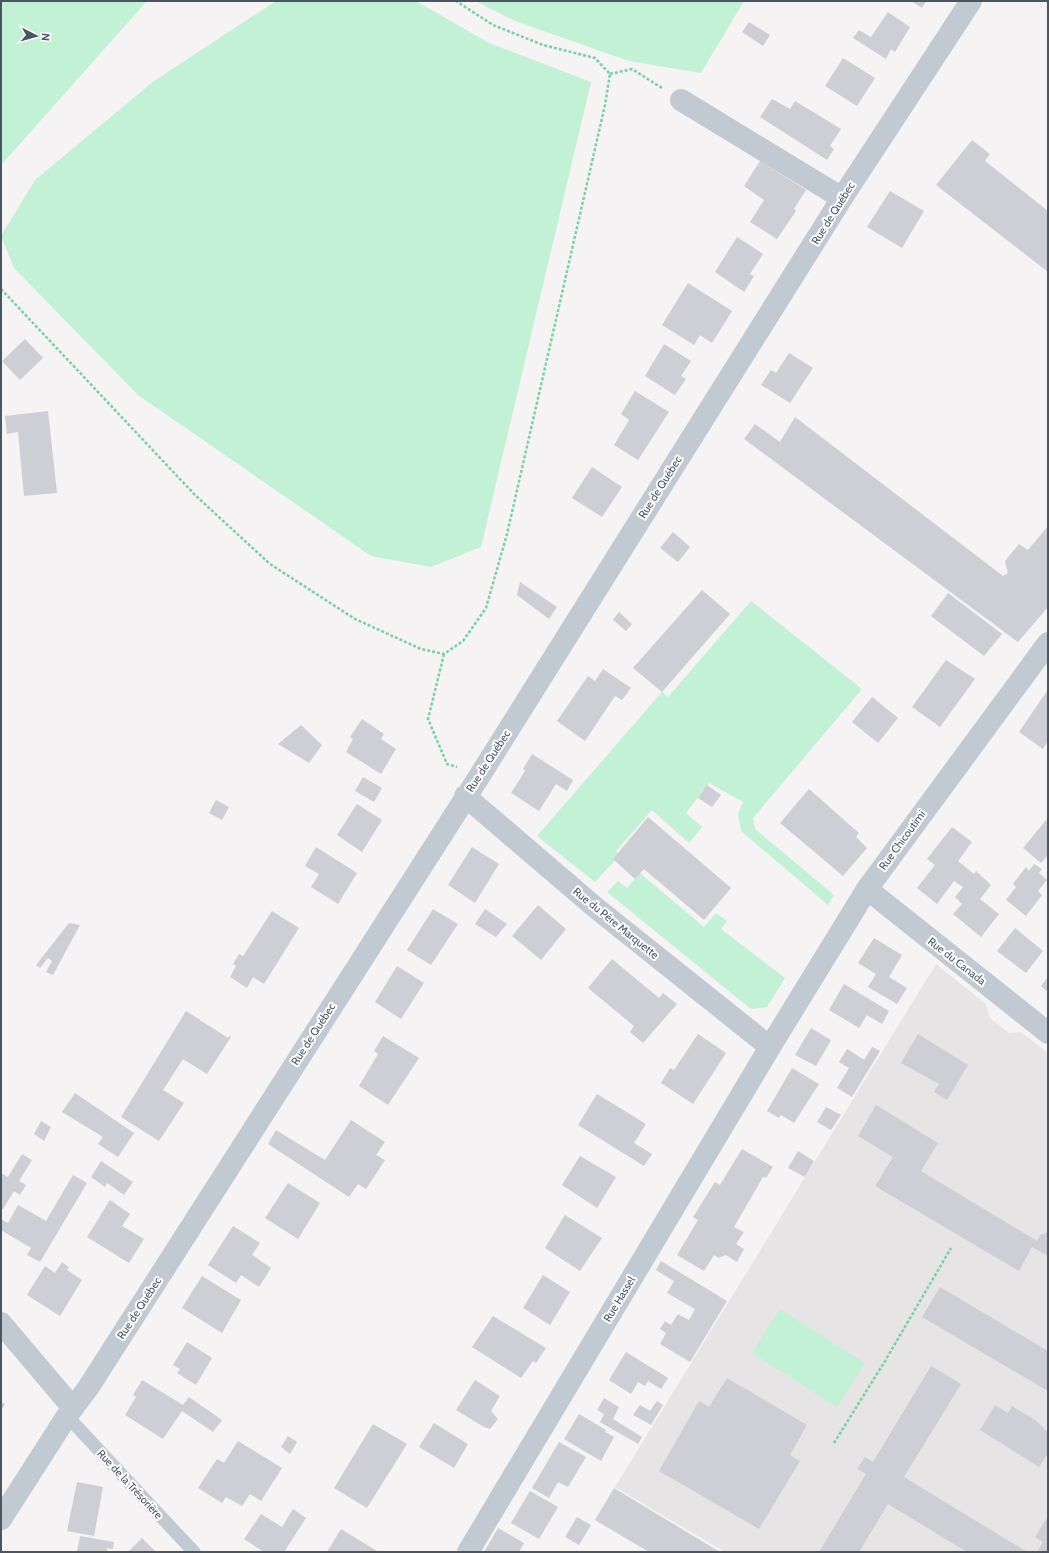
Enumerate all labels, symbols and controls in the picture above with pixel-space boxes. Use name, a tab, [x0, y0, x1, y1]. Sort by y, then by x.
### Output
north arrow	[16, 16, 56, 56]
text: N	[39, 32, 53, 42]
street label: Rue de Québec	[808, 179, 858, 247]
street label: Rue de Québec	[635, 453, 685, 521]
street label: Rue de Québec	[463, 727, 513, 795]
street label: Rue Chicoutimi	[876, 807, 928, 873]
street label: Rue du Père Marquette	[570, 884, 662, 962]
street label: Rue du Canada	[925, 934, 989, 988]
street label: Rue de Québec	[288, 1000, 338, 1068]
street label: Rue Hassel	[600, 1273, 638, 1324]
street label: Rue de Québec	[114, 1274, 164, 1342]
street label: Rue de la Trésorière	[94, 1446, 166, 1522]

